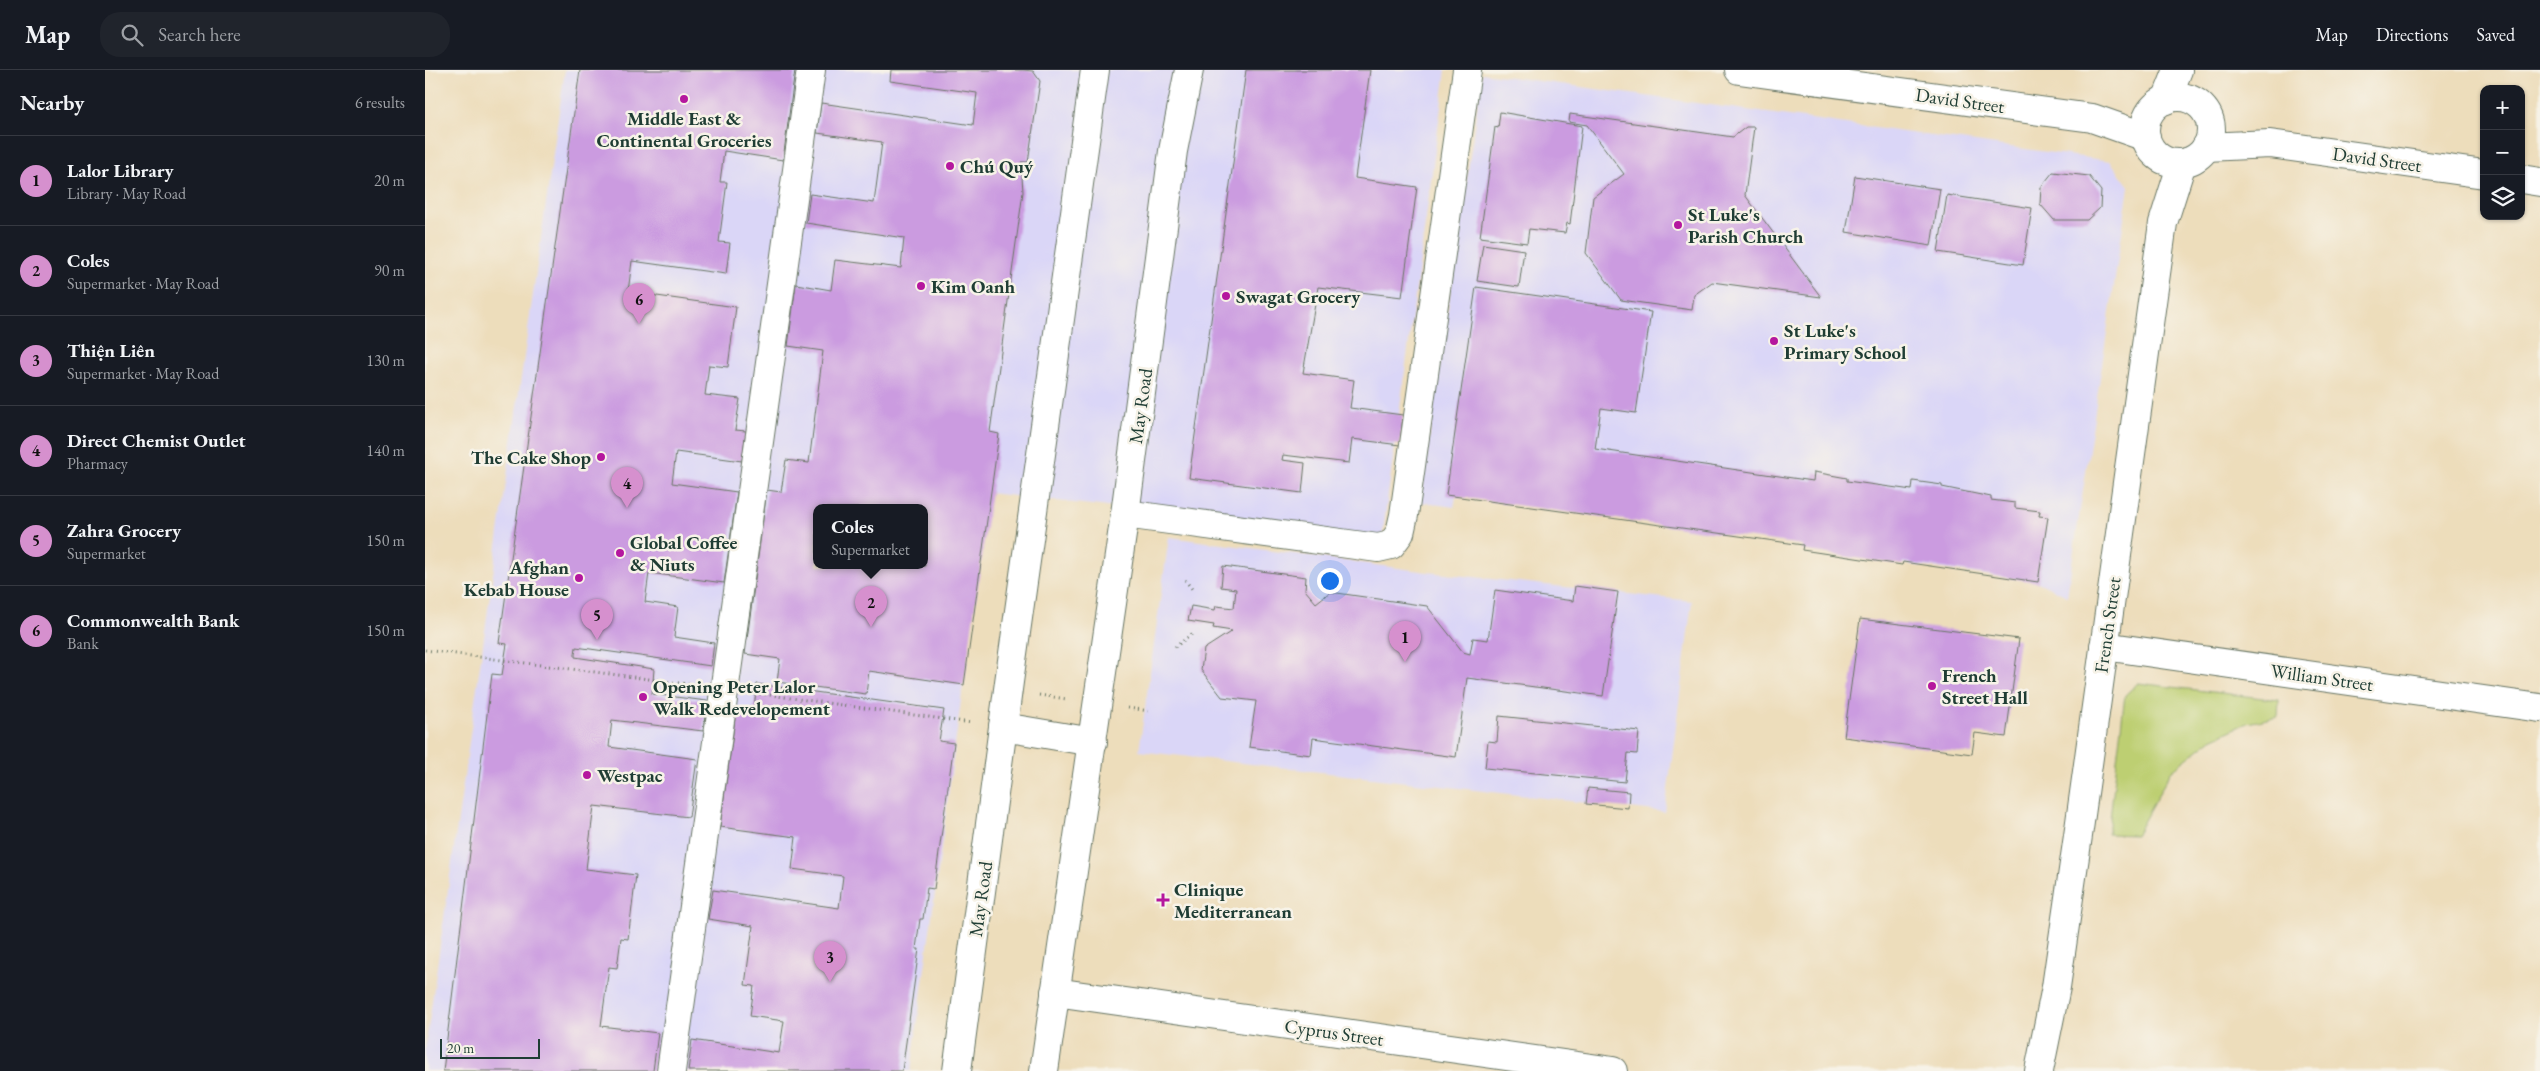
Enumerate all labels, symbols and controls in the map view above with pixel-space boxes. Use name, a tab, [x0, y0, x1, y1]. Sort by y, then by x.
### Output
search box	[100, 12, 450, 57]
text: Map	[25, 19, 70, 50]
icon: search	[118, 21, 146, 49]
text: Search here	[158, 22, 241, 47]
text: Map	[2316, 23, 2348, 46]
text: Directions	[2376, 23, 2448, 46]
text: Saved	[2476, 23, 2515, 46]
street label: David Street	[1914, 82, 2006, 119]
map controls	[2480, 85, 2525, 220]
button: +	[2480, 85, 2525, 130]
text: Nearby	[20, 89, 84, 116]
text: 6 results	[355, 92, 405, 113]
marker: Middle East & Continental Groceries	[678, 93, 690, 105]
place label: Middle East & Continental Groceries	[596, 106, 772, 153]
button: −	[2480, 130, 2525, 175]
street label: David Street	[2331, 141, 2423, 178]
place label: Chú Quý	[960, 154, 1034, 179]
text: Lalor Library	[67, 158, 174, 183]
marker: Chú Quý	[944, 160, 956, 172]
text: 1	[32, 170, 40, 191]
text: 20 m	[374, 170, 405, 191]
button: layers	[2480, 175, 2525, 220]
text: Library · May Road	[67, 183, 186, 204]
place label: St Luke's Parish Church	[1688, 202, 1804, 249]
marker: St Luke's Parish Church	[1672, 219, 1684, 231]
text: Coles	[67, 248, 110, 273]
text: 2	[32, 260, 40, 281]
text: 90 m	[374, 260, 405, 281]
text: Supermarket · May Road	[67, 273, 219, 294]
place label: Kim Oanh	[931, 274, 1015, 299]
marker: Kim Oanh	[915, 280, 927, 292]
pin: 6	[623, 283, 655, 324]
place label: Swagat Grocery	[1236, 284, 1361, 309]
marker: Swagat Grocery	[1220, 290, 1232, 302]
place label: St Luke's Primary School	[1784, 318, 1907, 365]
marker: St Luke's Primary School	[1768, 335, 1780, 347]
text: Thiện Liên	[67, 338, 155, 363]
text: 3	[32, 350, 40, 371]
text: 130 m	[366, 350, 405, 371]
text: Supermarket · May Road	[67, 363, 219, 384]
street label: May Road	[1123, 366, 1158, 445]
text: Direct Chemist Outlet	[67, 428, 246, 453]
text: 4	[32, 440, 40, 461]
text: 140 m	[366, 440, 405, 461]
place label: The Cake Shop	[471, 445, 592, 470]
marker: The Cake Shop	[595, 451, 607, 463]
text: Pharmacy	[67, 453, 128, 474]
pin: 4	[611, 467, 643, 508]
popup	[813, 504, 928, 569]
text: Coles	[831, 514, 874, 539]
text: Zahra Grocery	[67, 518, 181, 543]
text: 5	[32, 530, 40, 551]
text: 150 m	[366, 530, 405, 551]
place label: Global Coffee & Niuts	[630, 530, 737, 577]
text: Supermarket	[831, 539, 910, 560]
text: Supermarket	[67, 543, 146, 564]
marker: Global Coffee & Niuts	[614, 547, 626, 559]
place label: Afghan Kebab House	[464, 555, 569, 602]
your location	[1317, 568, 1343, 594]
marker: Afghan Kebab House	[573, 572, 585, 584]
street label: French Street	[2088, 575, 2127, 675]
pin: 2	[855, 586, 887, 627]
pin: 5	[581, 599, 613, 640]
text: Commonwealth Bank	[67, 608, 239, 633]
text: 6	[32, 620, 40, 641]
text: 150 m	[366, 620, 405, 641]
pin: 1	[1389, 621, 1421, 662]
text: Bank	[67, 633, 99, 654]
street label: William Street	[2269, 658, 2375, 697]
place label: French Street Hall	[1942, 663, 2029, 710]
place label: Opening Peter Lalor Walk Redevelopement	[653, 674, 830, 721]
marker: French Street Hall	[1926, 680, 1938, 692]
marker: Opening Peter Lalor Walk Redevelopement	[637, 691, 649, 703]
place label: Westpac	[597, 763, 663, 788]
marker: Westpac	[581, 769, 593, 781]
street label: May Road	[963, 859, 998, 938]
place label: Clinique Mediterranean	[1174, 877, 1292, 924]
marker: Clinique Mediterranean	[1156, 893, 1170, 907]
pin: 3	[814, 941, 846, 982]
street label: Cyprus Street	[1283, 1013, 1385, 1052]
scale bar	[440, 1036, 540, 1059]
text: 20 m	[447, 1039, 474, 1057]

